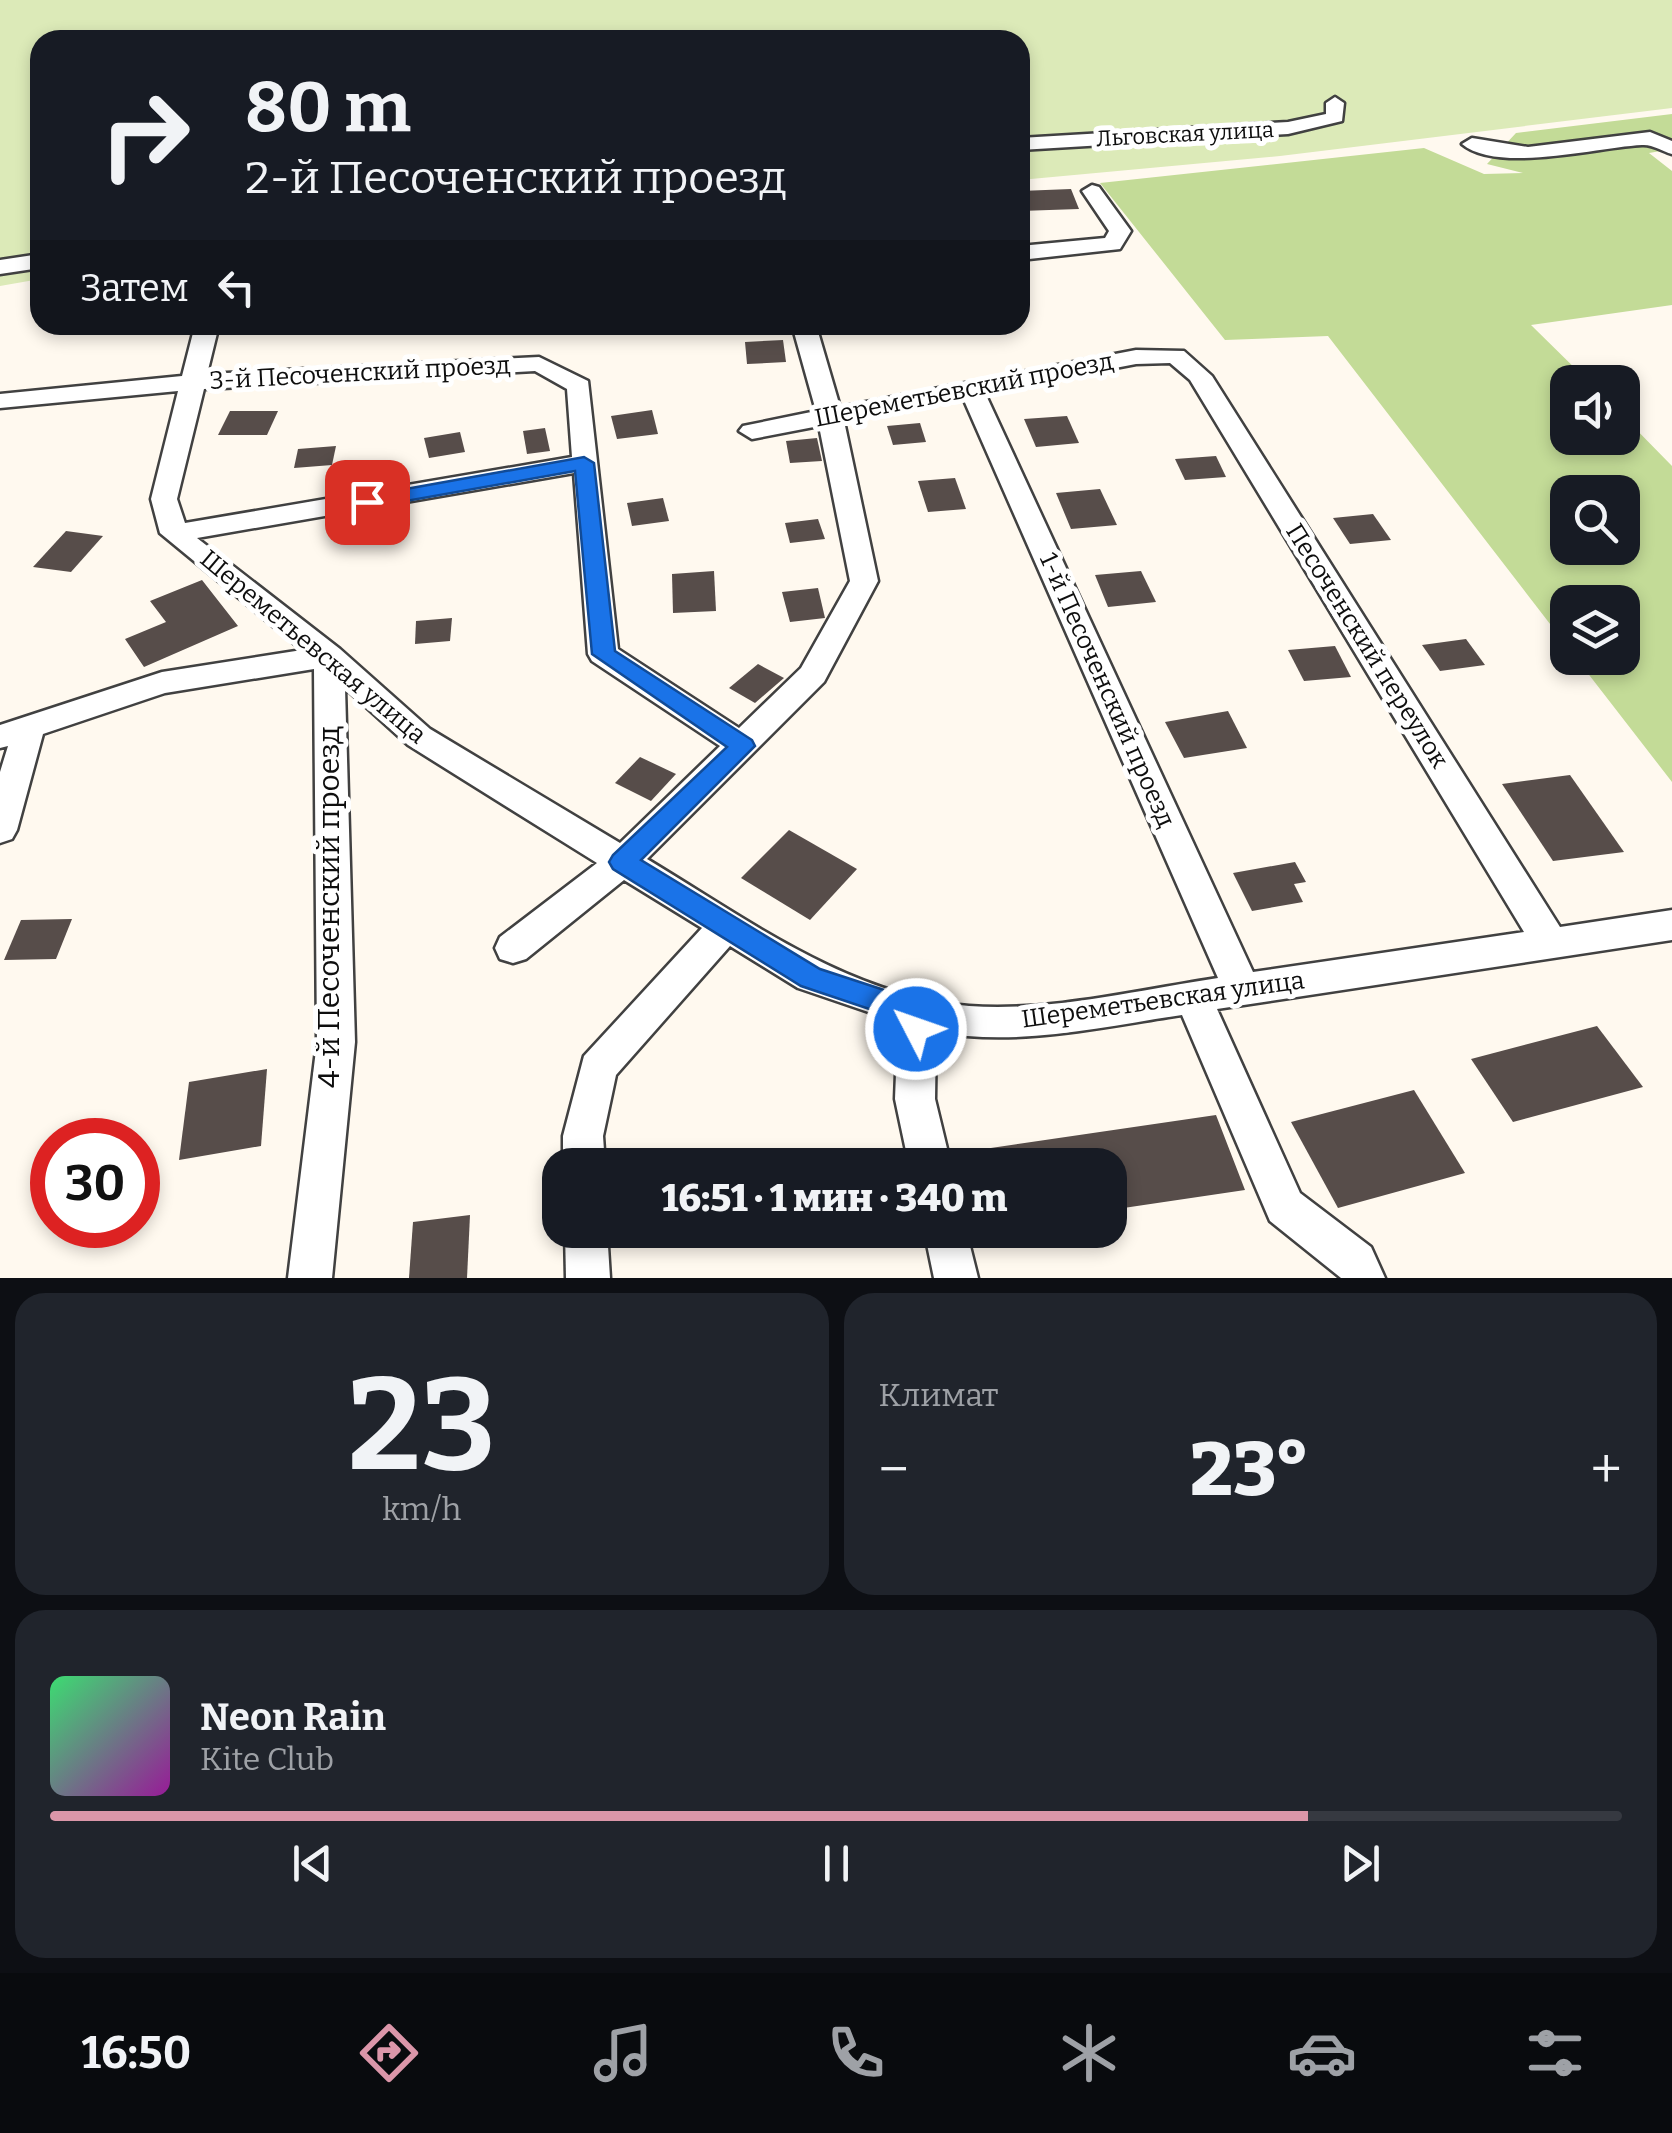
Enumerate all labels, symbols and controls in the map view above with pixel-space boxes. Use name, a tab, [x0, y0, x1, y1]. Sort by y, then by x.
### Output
text: 80 m	[245, 66, 411, 150]
icon: right	[80, 70, 210, 200]
street label: Льговская улица	[1095, 116, 1275, 152]
text: 2-й Песоченский проезд	[245, 151, 787, 205]
icon: left	[209, 260, 264, 315]
text: Затем	[80, 265, 189, 311]
street label: Шереметьевский проезд	[812, 346, 1116, 434]
street label: 3-й Песоченский проезд	[209, 350, 511, 396]
map controls	[1550, 365, 1640, 675]
button: sound	[1550, 365, 1640, 455]
pin	[325, 460, 410, 545]
icon: arrive	[340, 475, 395, 530]
button: search	[1550, 475, 1640, 565]
street label: Песоченский переулок	[1279, 518, 1455, 774]
street label: Шереметьевская улица	[194, 544, 432, 750]
street label: 1-й Песоченский проезд	[1033, 548, 1181, 832]
button: layers	[1550, 585, 1640, 675]
street label: 4-й Песоченский проезд	[311, 726, 347, 1088]
street label: Шереметьевская улица	[1020, 965, 1307, 1035]
position arrow	[864, 977, 968, 1081]
speed limit sign: 30	[30, 1118, 160, 1248]
text: 16:51 · 1 мин · 340 m	[662, 1175, 1007, 1221]
text: 23	[348, 1347, 496, 1503]
text: Климат	[879, 1376, 998, 1414]
text: 23°	[1190, 1425, 1309, 1515]
text: −	[879, 1437, 909, 1503]
text: +	[1591, 1437, 1622, 1503]
text: km/h	[382, 1490, 461, 1528]
text: Neon Rain	[200, 1694, 386, 1740]
text: Kite Club	[200, 1740, 334, 1778]
icon: previous	[285, 1836, 340, 1891]
icon: pause	[809, 1836, 864, 1891]
icon: next	[1333, 1836, 1388, 1891]
icon: directions	[354, 2018, 424, 2088]
icon: music	[588, 2018, 658, 2088]
icon: phone	[821, 2018, 891, 2088]
icon: climate	[1054, 2018, 1124, 2088]
icon: car	[1287, 2018, 1357, 2088]
icon: filters	[1520, 2018, 1590, 2088]
text: 16:50	[82, 2026, 191, 2080]

